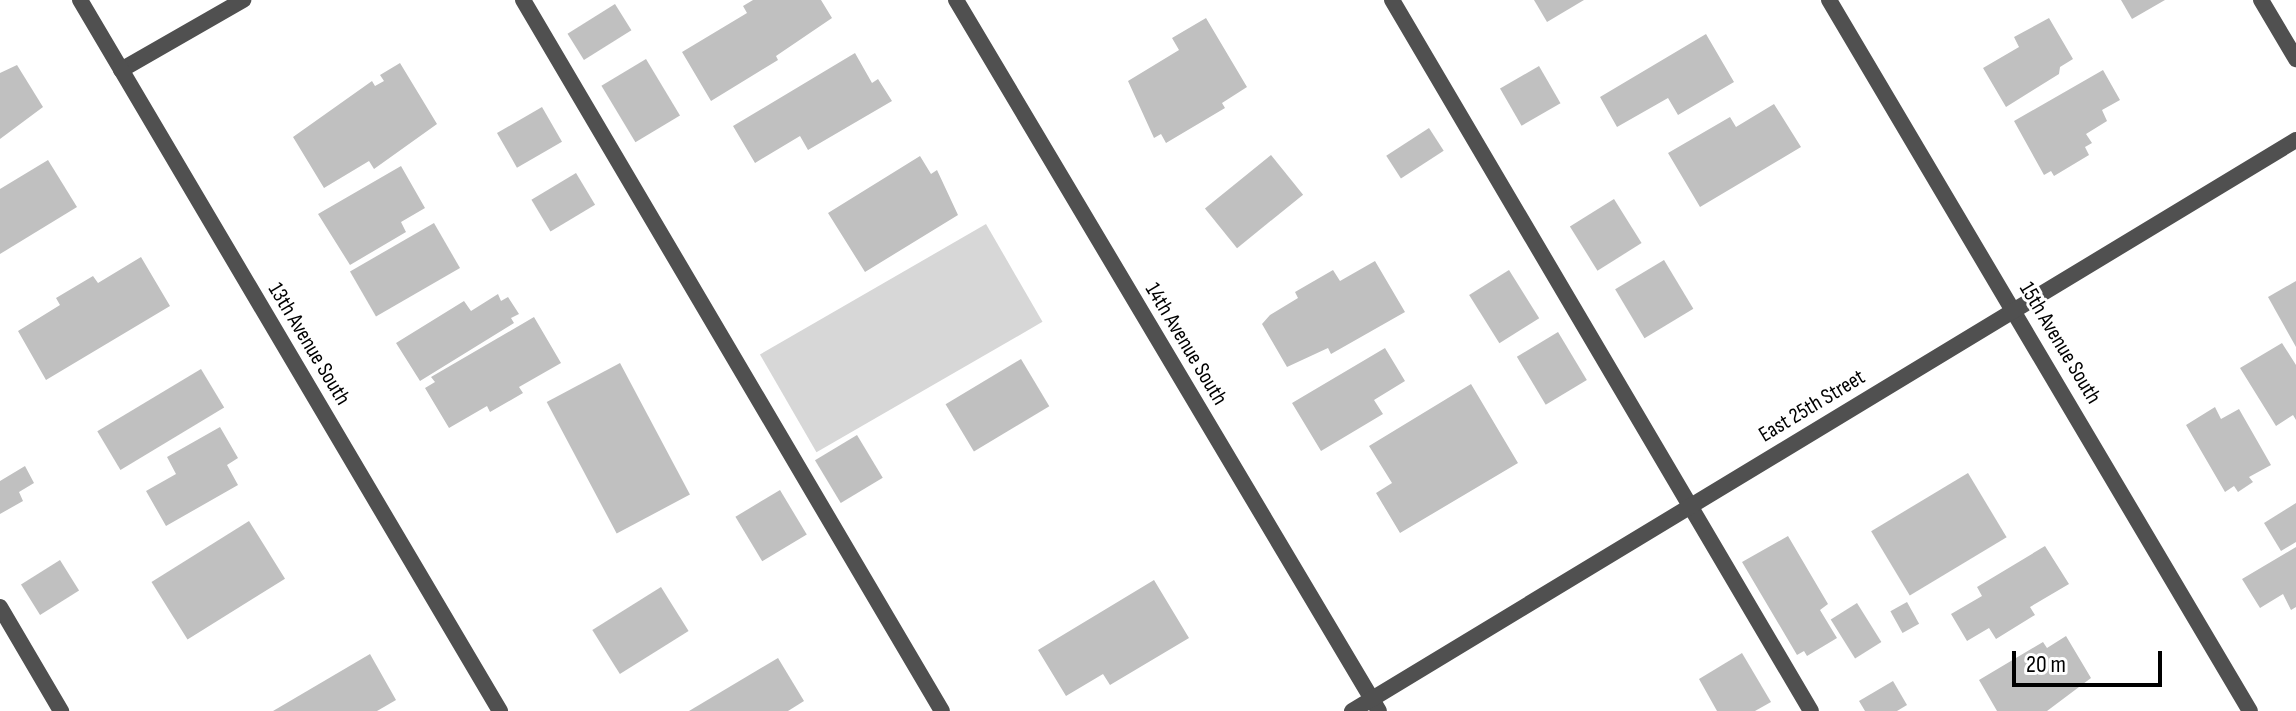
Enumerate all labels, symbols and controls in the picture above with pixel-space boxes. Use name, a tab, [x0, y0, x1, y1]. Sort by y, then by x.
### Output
street label: 15th Avenue South	[2013, 277, 2107, 409]
street label: 13th Avenue South	[262, 278, 356, 410]
street label: 14th Avenue South	[1139, 278, 1233, 410]
street label: East 25th Street	[1754, 364, 1870, 448]
scale bar	[2016, 635, 2166, 685]
text: 20 m	[2026, 650, 2066, 679]

